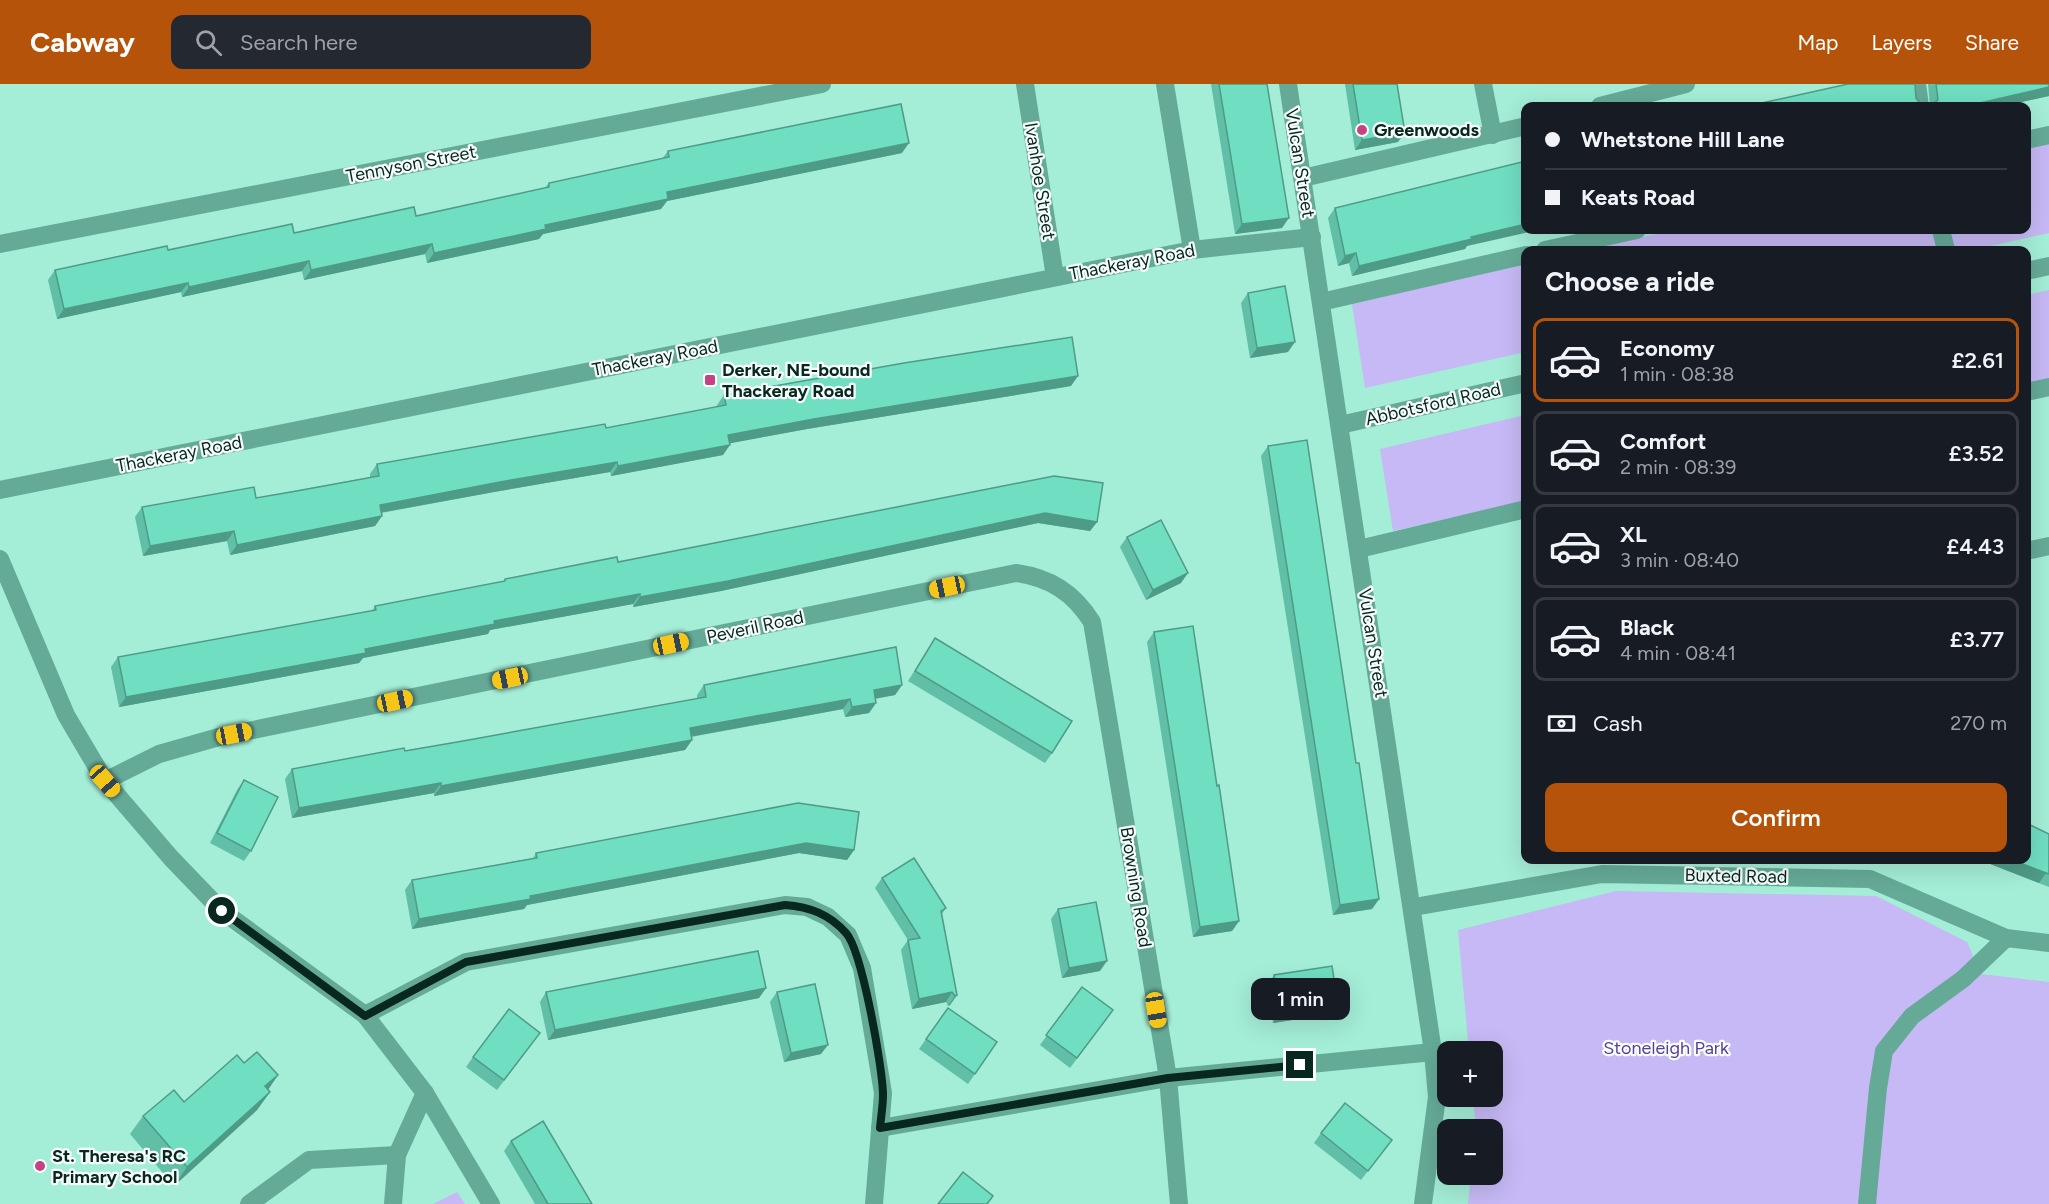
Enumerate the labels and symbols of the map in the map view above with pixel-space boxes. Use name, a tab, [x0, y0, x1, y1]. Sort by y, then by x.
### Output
street label: Vulcan Street	[1281, 107, 1320, 219]
place label: Greenwoods	[1374, 119, 1479, 141]
street label: Ivanhoe Street	[1020, 121, 1060, 241]
marker: Greenwoods	[1355, 123, 1369, 137]
street label: Tennyson Street	[344, 141, 478, 187]
street label: Thackeray Road	[1067, 239, 1197, 285]
street label: Thackeray Road	[590, 335, 720, 381]
place label: Derker, NE-bound Thackeray Road	[722, 359, 871, 402]
marker: Derker, NE-bound Thackeray Road	[703, 373, 717, 387]
street label: Abbotsford Road	[1363, 378, 1503, 430]
street label: Thackeray Road	[114, 431, 244, 477]
car	[928, 574, 966, 600]
street label: Vulcan Street	[1354, 587, 1393, 699]
street label: Peveril Road	[704, 606, 806, 648]
car	[652, 631, 690, 657]
car	[491, 665, 529, 691]
car	[376, 688, 414, 714]
car	[215, 722, 253, 746]
car	[86, 762, 124, 800]
street label: Browning Road	[1116, 825, 1156, 949]
street label: Buxted Road	[1685, 864, 1787, 888]
route start	[208, 897, 235, 924]
callout: 1 min	[1250, 978, 1350, 1020]
car	[1144, 991, 1168, 1029]
park label: Stoneleigh Park	[1603, 1037, 1729, 1059]
route end	[1286, 1051, 1313, 1078]
place label: St. Theresa's RC Primary School	[52, 1145, 186, 1188]
marker: St. Theresa's RC Primary School	[33, 1159, 47, 1173]

